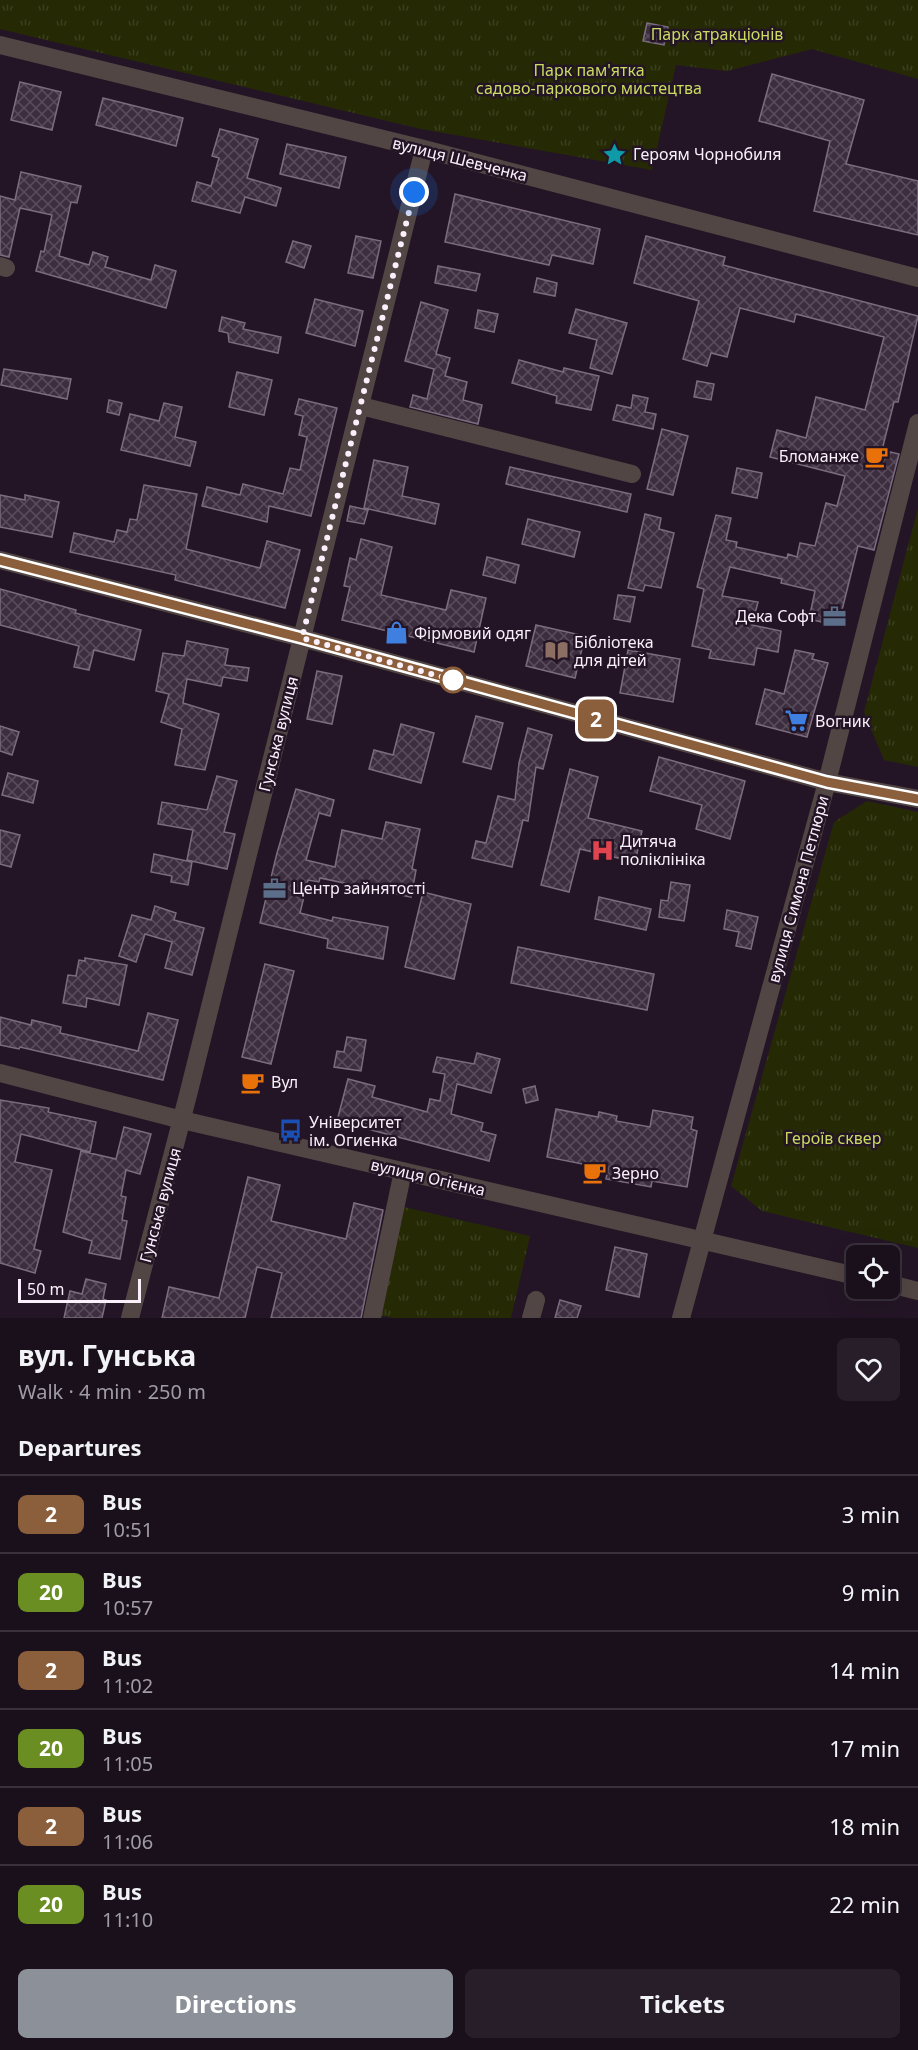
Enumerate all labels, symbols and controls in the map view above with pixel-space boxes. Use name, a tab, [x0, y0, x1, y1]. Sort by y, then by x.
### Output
park label: Парк атракціонів	[651, 23, 783, 45]
park label: Парк пам'ятка садово-паркового мистецтва	[476, 59, 702, 99]
street label: вулиця Шевченка	[390, 132, 530, 186]
place icon: Героям Чорнобиля	[602, 141, 628, 167]
place label: Героям Чорнобиля	[633, 143, 782, 165]
your location	[399, 177, 429, 207]
cafe icon: Бломанже	[864, 443, 890, 469]
place label: Бломанже	[779, 445, 859, 467]
office icon: Дека Софт	[821, 603, 847, 629]
place label: Дека Софт	[735, 605, 817, 627]
shop icon: Фірмовий одяг	[383, 620, 409, 646]
place label: Фірмовий одяг	[414, 622, 531, 644]
place label: Бібліотека для дітей	[574, 631, 654, 671]
library icon: Бібліотека для дітей	[543, 638, 569, 664]
unlabelled marker	[440, 667, 466, 693]
street label: Гунська вулиця	[253, 674, 303, 794]
line badge: 2	[576, 700, 616, 738]
text: 2	[590, 705, 602, 733]
supermarket icon: Вогник	[784, 708, 810, 734]
place label: Вогник	[815, 710, 871, 732]
street label: вулиця Симона Петлюри	[762, 793, 834, 985]
place label: Дитяча поліклініка	[620, 830, 706, 870]
hospital icon: Дитяча поліклініка	[589, 837, 615, 863]
office icon: Центр зайнятості	[261, 875, 287, 901]
place label: Центр зайнятості	[292, 877, 426, 899]
cafe icon: Вул	[240, 1069, 266, 1095]
place label: Вул	[271, 1071, 298, 1093]
place label: Університет ім. Огиєнка	[309, 1111, 402, 1151]
bus stop icon: Університет ім. Огиєнка	[278, 1118, 304, 1144]
park label: Героїв сквер	[785, 1127, 881, 1149]
street label: Гунська вулиця	[134, 1145, 186, 1265]
street label: вулиця Огієнка	[369, 1153, 487, 1201]
cafe icon: Зерно	[581, 1160, 607, 1186]
place label: Зерно	[612, 1162, 659, 1184]
map controls	[846, 1245, 900, 1299]
button: locate	[846, 1245, 900, 1299]
scale bar	[18, 1276, 141, 1304]
text: 50 m	[27, 1278, 64, 1300]
text: вул. Гунська	[18, 1336, 196, 1374]
button: heart	[837, 1338, 900, 1401]
text: Walk · 4 min · 250 m	[18, 1378, 206, 1405]
text: Departures	[18, 1432, 142, 1462]
text: Bus	[102, 1486, 142, 1516]
text: 3 min	[842, 1499, 900, 1529]
text: 2	[45, 1500, 57, 1528]
text: 10:51	[102, 1516, 153, 1543]
text: Bus	[102, 1564, 142, 1594]
text: 9 min	[842, 1577, 900, 1607]
text: 20	[39, 1578, 63, 1606]
text: 10:57	[102, 1594, 153, 1621]
text: Bus	[102, 1642, 142, 1672]
text: 14 min	[829, 1655, 900, 1685]
text: 2	[45, 1656, 57, 1684]
text: 11:02	[102, 1672, 153, 1699]
text: Bus	[102, 1720, 142, 1750]
text: 17 min	[829, 1733, 900, 1763]
text: 20	[39, 1734, 63, 1762]
text: 11:05	[102, 1750, 153, 1777]
text: Bus	[102, 1798, 142, 1828]
text: 18 min	[829, 1811, 900, 1841]
text: 2	[45, 1812, 57, 1840]
text: 11:06	[102, 1828, 153, 1855]
text: Bus	[102, 1876, 142, 1906]
text: 22 min	[829, 1889, 900, 1919]
text: 20	[39, 1890, 63, 1918]
text: 11:10	[102, 1906, 153, 1933]
button: Directions	[18, 1969, 453, 2038]
button: Tickets	[465, 1969, 900, 2038]

